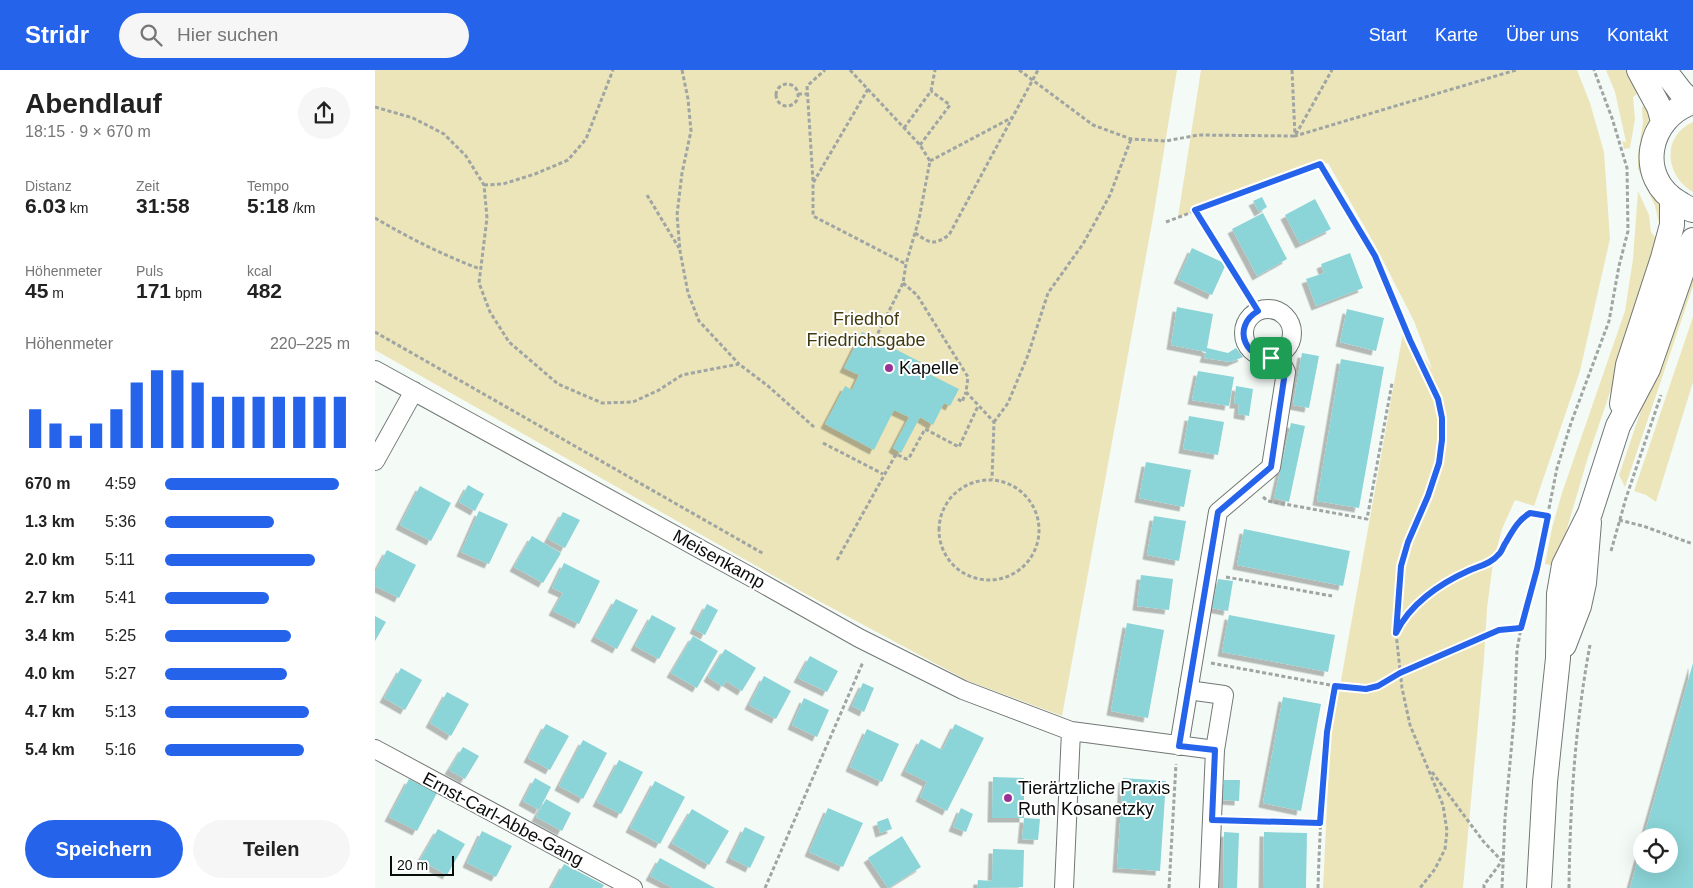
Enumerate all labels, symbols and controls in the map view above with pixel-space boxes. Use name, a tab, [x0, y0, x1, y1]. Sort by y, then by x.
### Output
search box	[119, 13, 469, 58]
text: Stridr	[25, 21, 89, 48]
icon: search	[137, 21, 165, 49]
text: Hier suchen	[177, 24, 278, 45]
text: Start	[1369, 25, 1407, 45]
text: Karte	[1435, 25, 1478, 45]
text: Über uns	[1506, 25, 1579, 45]
text: Kontakt	[1607, 25, 1668, 45]
button: share	[298, 87, 350, 139]
text: Abendlauf	[25, 88, 162, 119]
text: 18:15 · 9 × 670 m	[25, 123, 151, 140]
text: Distanz	[25, 178, 72, 194]
text: Zeit	[136, 178, 159, 194]
text: Tempo	[247, 178, 289, 194]
text: 6.03	[25, 194, 66, 217]
text: 31:58	[136, 194, 190, 217]
text: 5:18	[247, 194, 289, 217]
text: km	[66, 200, 88, 216]
text: /km	[289, 200, 315, 216]
text: Höhenmeter	[25, 263, 102, 279]
text: Puls	[136, 263, 163, 279]
text: kcal	[247, 263, 272, 279]
text: 45	[25, 279, 48, 302]
text: 171	[136, 279, 171, 302]
text: 482	[247, 279, 282, 302]
text: m	[48, 285, 64, 301]
text: bpm	[171, 285, 202, 301]
park label: Friedhof Friedrichsgabe	[806, 309, 926, 350]
text: Höhenmeter	[25, 335, 113, 352]
text: 220–225 m	[270, 335, 350, 352]
pin	[1250, 337, 1292, 379]
icon: arrive	[1257, 344, 1285, 372]
place label: Kapelle	[899, 358, 959, 378]
marker: Kapelle	[883, 362, 895, 374]
text: 670 m	[25, 475, 70, 492]
text: 4:59	[105, 475, 136, 492]
text: 1.3 km	[25, 513, 75, 530]
text: 5:36	[105, 513, 136, 530]
street label: Meisenkamp	[670, 526, 768, 592]
text: 2.0 km	[25, 551, 75, 568]
text: 5:11	[105, 551, 135, 568]
text: 2.7 km	[25, 589, 75, 606]
text: 5:41	[105, 589, 136, 606]
text: 3.4 km	[25, 627, 75, 644]
text: 5:25	[105, 627, 136, 644]
text: 4.0 km	[25, 665, 75, 682]
text: 5:27	[105, 665, 136, 682]
text: 4.7 km	[25, 703, 75, 720]
text: 5:13	[105, 703, 136, 720]
text: 5.4 km	[25, 741, 75, 758]
text: 5:16	[105, 741, 136, 758]
street label: Ernst-Carl-Abbe-Gang	[419, 768, 587, 870]
place label: Tierärtzliche Praxis Ruth Kosanetzky	[1018, 778, 1170, 819]
marker: Tierärtzliche Praxis Ruth Kosanetzky	[1002, 792, 1014, 804]
button: Speichern	[25, 820, 183, 878]
button: Teilen	[193, 820, 350, 878]
map controls	[1633, 828, 1678, 873]
button: locate	[1633, 828, 1678, 873]
scale bar	[390, 853, 454, 876]
text: 20 m	[397, 857, 428, 873]

